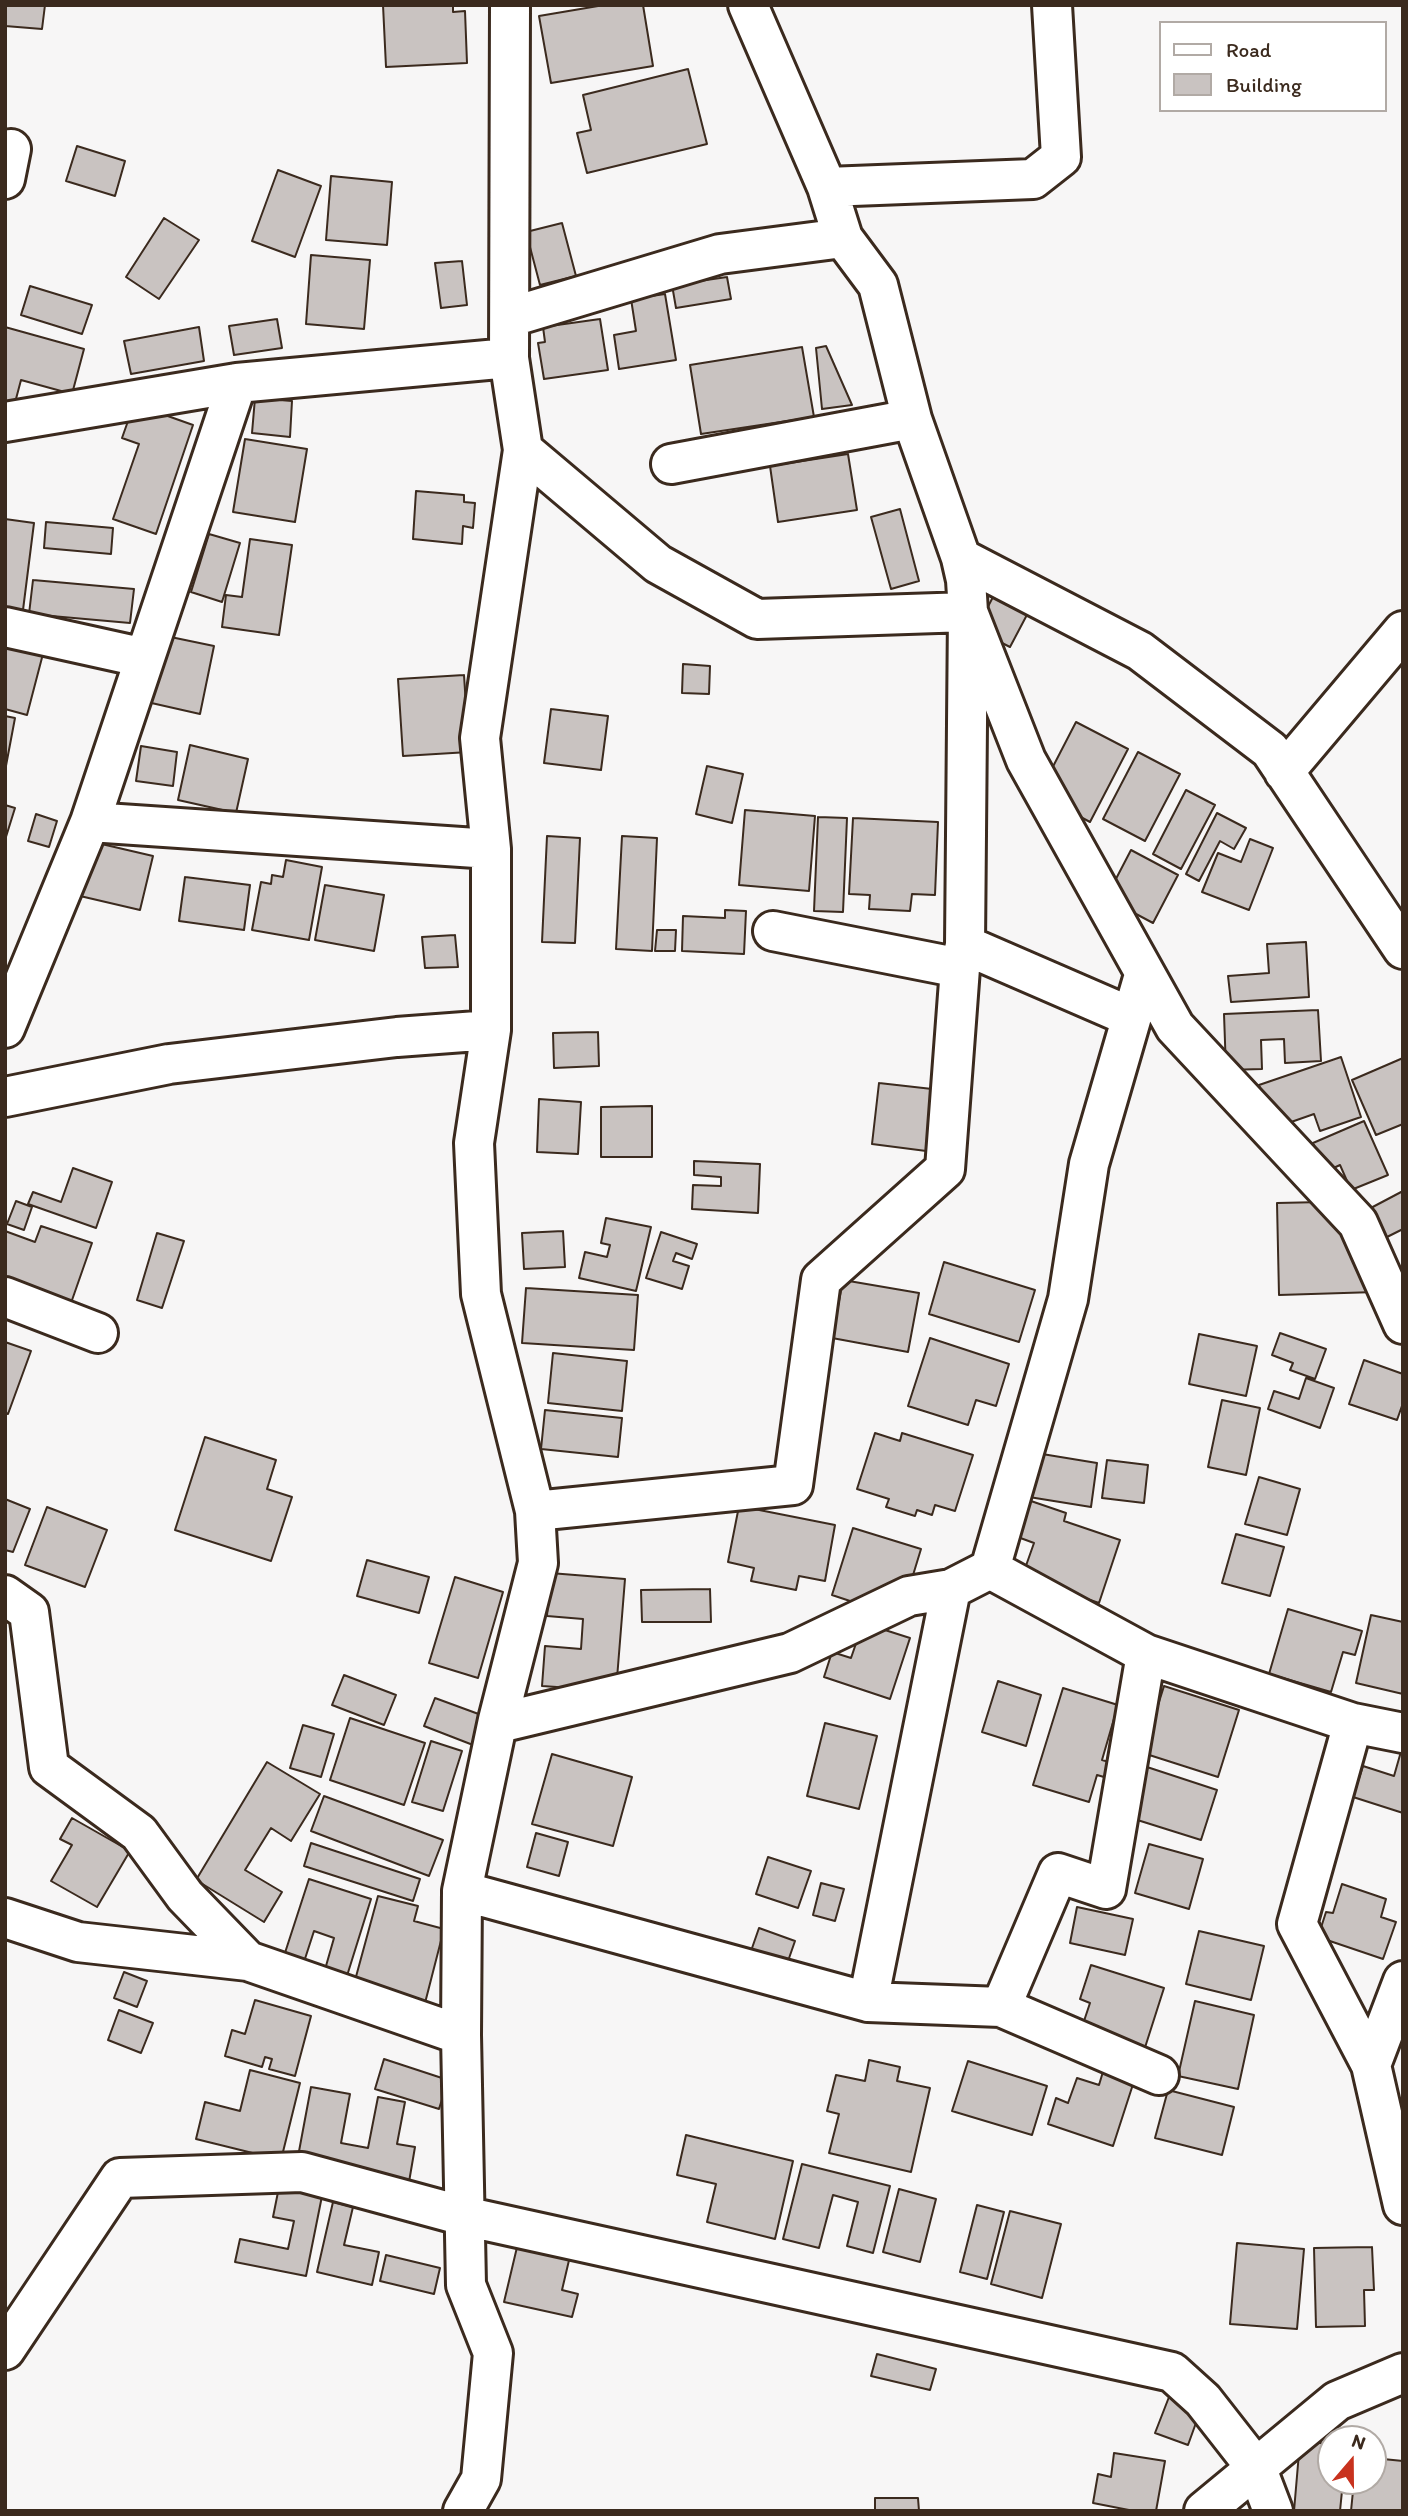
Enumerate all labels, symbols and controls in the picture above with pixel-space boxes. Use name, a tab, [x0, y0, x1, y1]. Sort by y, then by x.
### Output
legend	[1160, 21, 1387, 112]
text: Road	[1226, 37, 1271, 62]
text: Building	[1226, 72, 1302, 97]
north arrow	[1317, 2425, 1387, 2495]
text: N	[1349, 2429, 1369, 2455]

